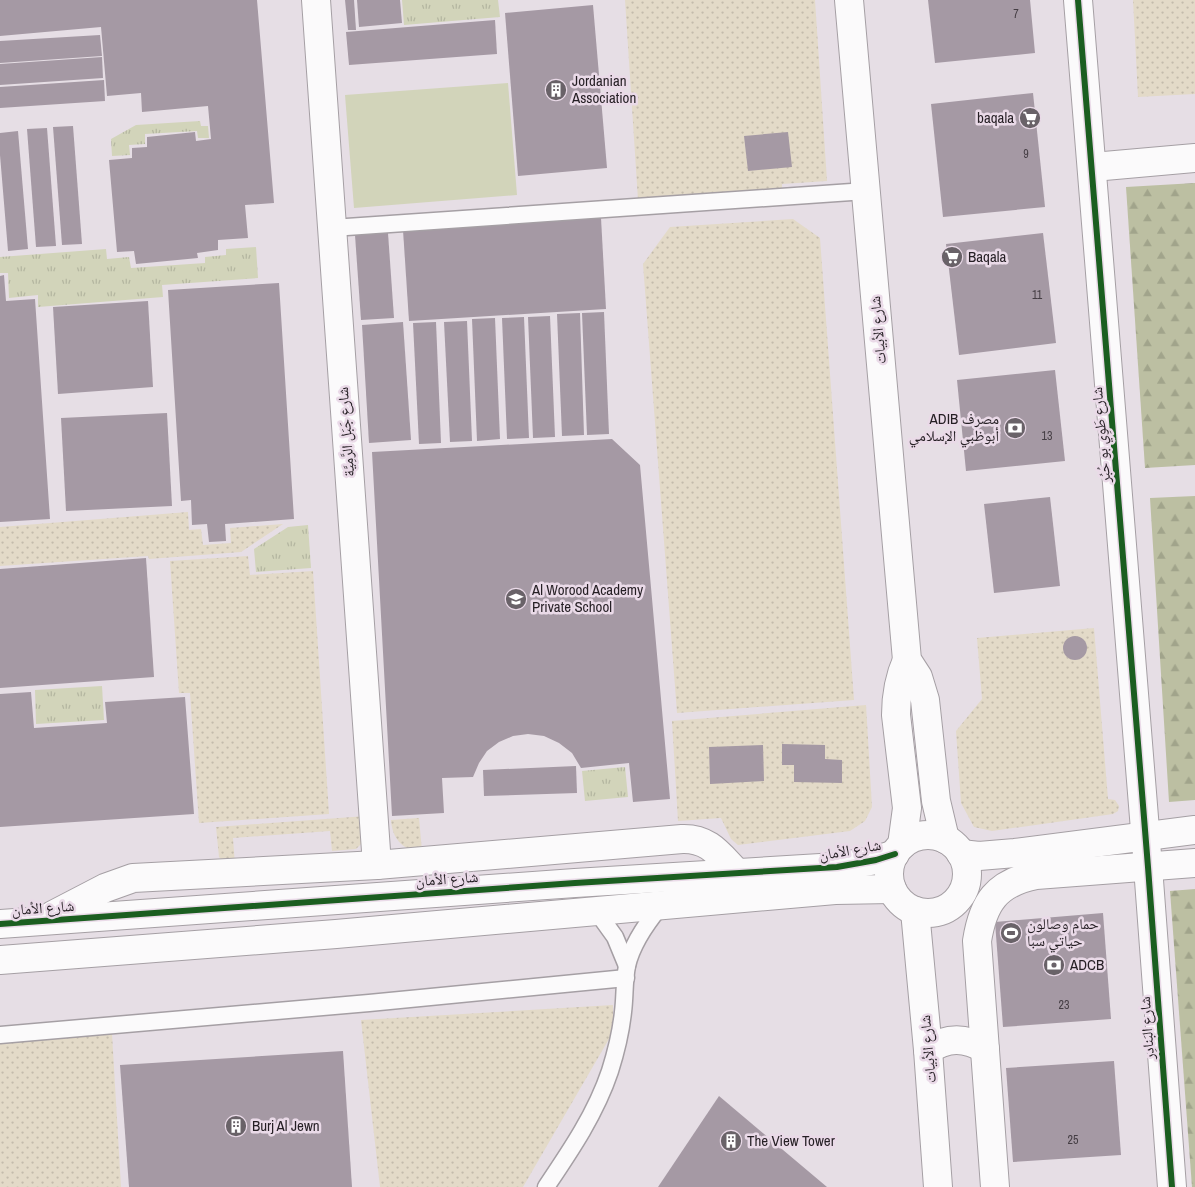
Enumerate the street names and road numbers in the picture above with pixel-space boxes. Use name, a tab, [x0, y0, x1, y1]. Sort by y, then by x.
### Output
street label: شارع الأبيات	[864, 295, 891, 365]
street label: شارع جَبَل الرَّمِيَّة	[332, 386, 359, 478]
street label: شارع طَوِي بو حُبُر	[1086, 386, 1117, 485]
street label: شارع الأمان	[817, 834, 883, 865]
street label: شارع الأمان	[415, 866, 479, 891]
street label: شارع الأمان	[11, 895, 75, 920]
street label: شارع البَنادِر	[1134, 996, 1159, 1061]
street label: شارع الأبيات	[914, 1014, 941, 1084]

